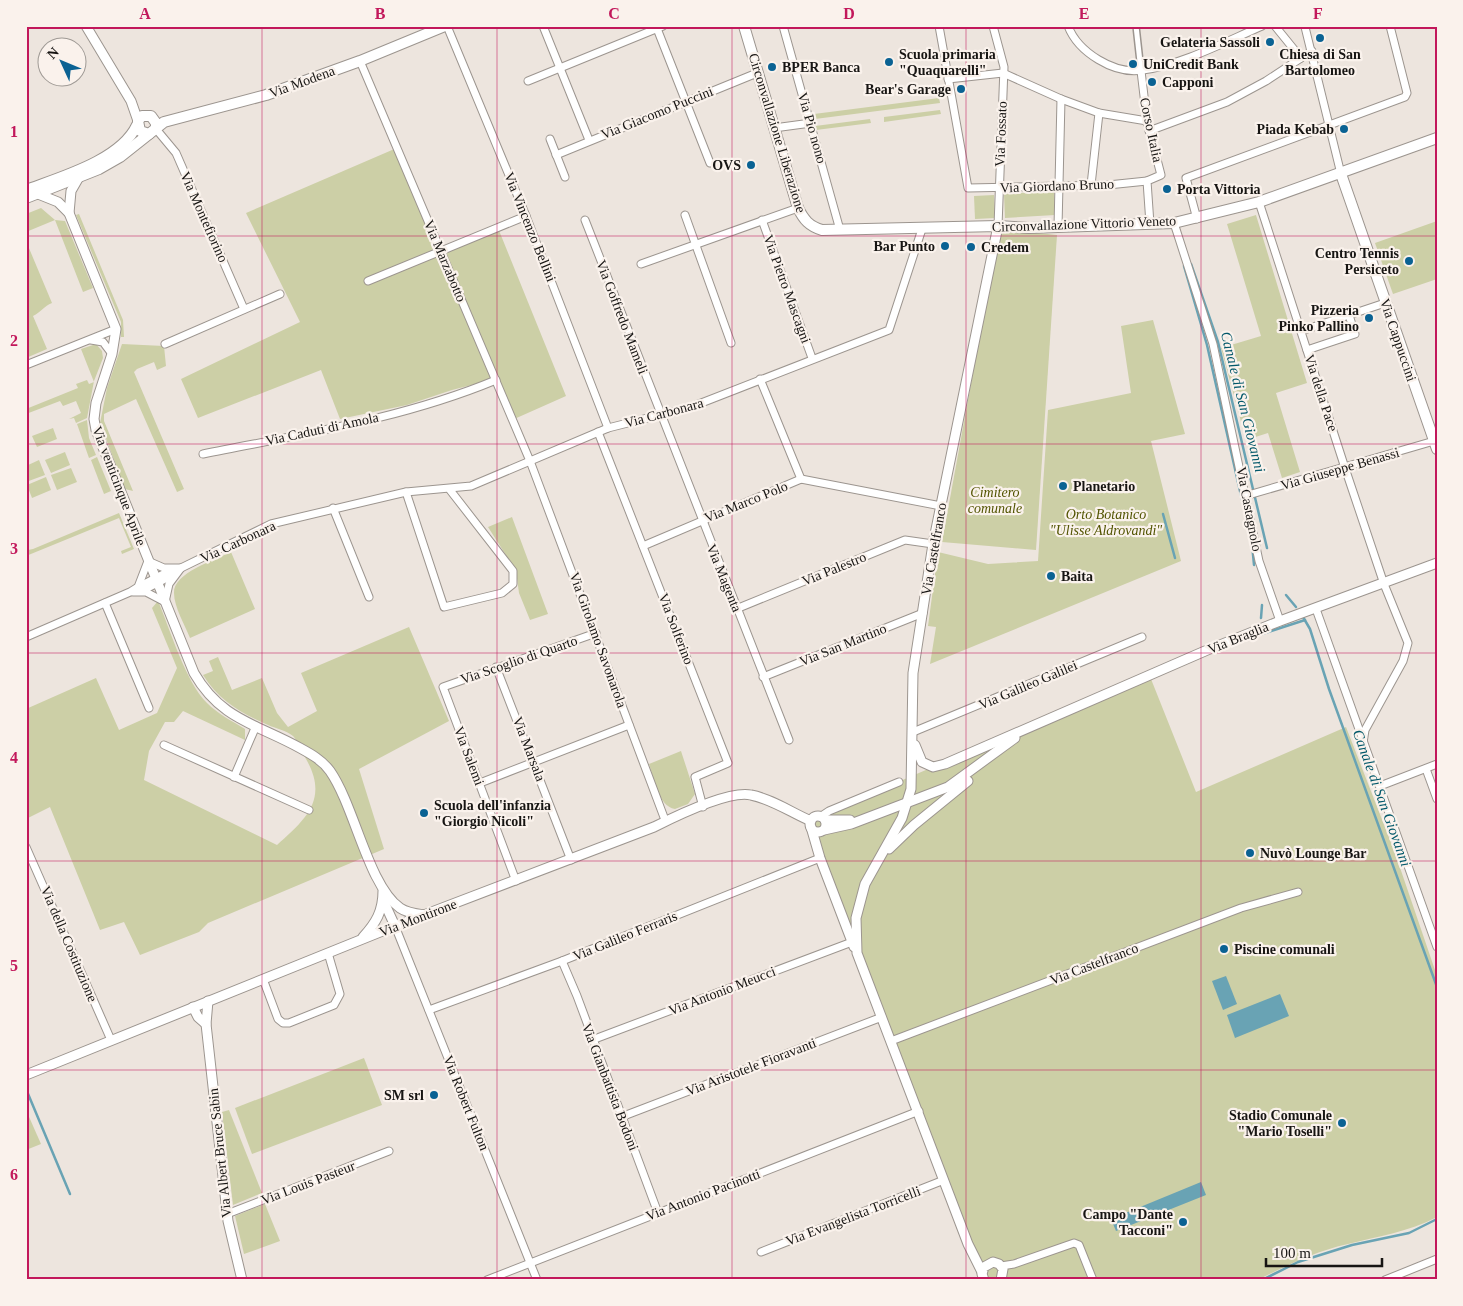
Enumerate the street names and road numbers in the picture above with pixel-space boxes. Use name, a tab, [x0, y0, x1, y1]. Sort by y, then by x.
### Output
street label: Circonvallazione Liberazione	[746, 51, 808, 215]
street label: Via Modena	[267, 63, 338, 101]
street label: Via Giacomo Puccini	[599, 84, 715, 142]
street label: Via Pio nono	[795, 91, 829, 165]
street label: Corso Italia	[1137, 96, 1165, 164]
street label: Via Fossato	[992, 101, 1010, 167]
street label: Via Montefiorino	[177, 169, 231, 265]
street label: Via Vincenzo Bellini	[501, 170, 559, 284]
street label: Via Giordano Bruno	[1000, 177, 1114, 195]
street label: Circonvallazione Vittorio Veneto	[992, 213, 1176, 235]
street label: Via Marzabotto	[421, 218, 469, 304]
street label: Via Pietro Mascagni	[760, 233, 814, 345]
street label: Via Goffredo Mameli	[593, 258, 651, 376]
street label: Via Cappuccini	[1377, 297, 1419, 383]
street label: Via della Pace	[1302, 353, 1340, 433]
street label: Via Carbonara	[623, 395, 706, 431]
street label: Via Caduti di Amola	[264, 410, 381, 448]
street label: Via venticinque Aprile	[89, 424, 149, 548]
street label: Via Giuseppe Benassi	[1279, 445, 1401, 493]
street label: Via Castagnolo	[1233, 465, 1265, 553]
street label: Via Marco Polo	[702, 478, 790, 526]
street label: Via Castelfranco	[918, 502, 950, 596]
street label: Via Carbonara	[198, 518, 279, 566]
street label: Via Magenta	[704, 542, 745, 615]
street label: Via Palestro	[800, 549, 868, 589]
street label: Via Girolamo Savonarola	[566, 570, 630, 710]
street label: Via Solferino	[656, 591, 696, 667]
street label: Via Braglia	[1205, 619, 1271, 657]
street label: Via San Martino	[797, 621, 889, 669]
street label: Via Scoglio di Quarto	[459, 633, 579, 687]
street label: Via Galileo Galilei	[976, 657, 1080, 713]
street label: Via Marsala	[510, 715, 548, 784]
street label: Via Salemi	[451, 724, 487, 788]
street label: Via della Costituzione	[38, 884, 100, 1004]
street label: Via Montirone	[377, 896, 459, 940]
street label: Via Galileo Ferraris	[571, 908, 679, 964]
street label: Via Castelfranco	[1048, 940, 1140, 988]
street label: Via Antonio Meucci	[666, 964, 778, 1018]
street label: Via Gianbattista Bodoni	[579, 1021, 641, 1153]
street label: Via Aristotele Fioravanti	[684, 1035, 818, 1099]
street label: Via Robert Fulton	[440, 1053, 492, 1153]
street label: Via Albert Bruce Sabin	[206, 1087, 234, 1219]
street label: Via Louis Pasteur	[259, 1158, 357, 1208]
street label: Via Antonio Pacinotti	[644, 1166, 762, 1224]
street label: Via Evangelista Torricelli	[783, 1183, 923, 1249]

